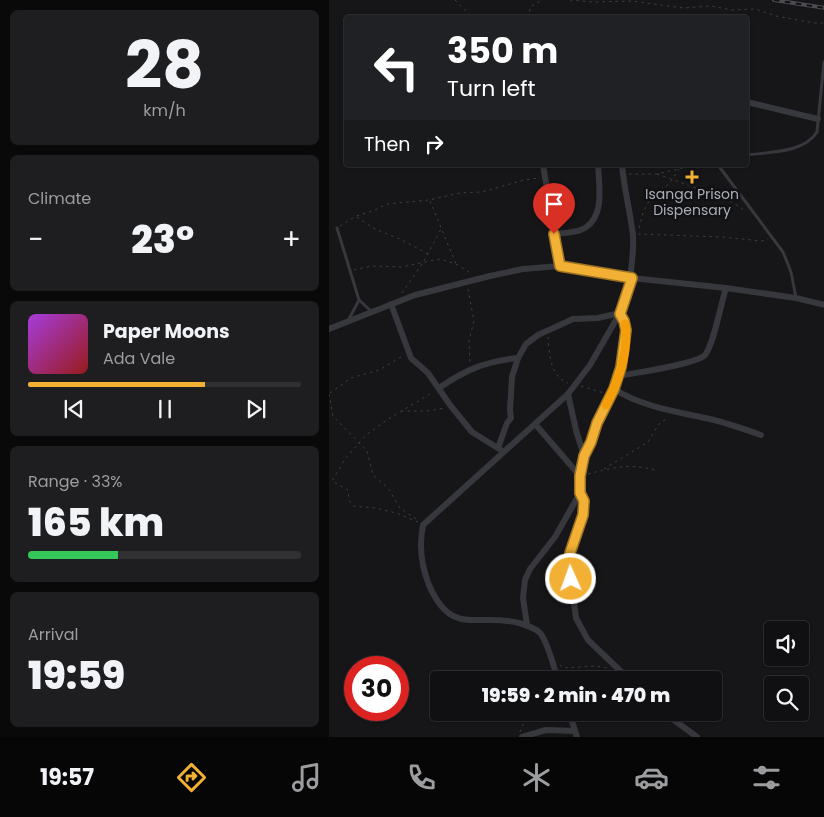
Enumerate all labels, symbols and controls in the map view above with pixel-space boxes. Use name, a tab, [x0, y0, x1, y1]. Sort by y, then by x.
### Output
text: 28	[125, 20, 204, 111]
text: 350 m	[447, 26, 558, 75]
icon: left	[364, 35, 429, 100]
text: Turn left	[447, 73, 535, 104]
text: km/h	[143, 99, 186, 122]
icon: right	[420, 130, 448, 158]
text: Then	[364, 131, 410, 158]
marker: Isanga Prison Dispensary	[685, 170, 699, 184]
pin	[533, 183, 575, 234]
place label: Isanga Prison Dispensary	[645, 184, 739, 220]
text: Climate	[28, 187, 91, 210]
icon: arrive	[540, 190, 568, 218]
text: 23°	[131, 213, 194, 266]
text: −	[28, 220, 43, 259]
text: +	[282, 220, 301, 259]
text: Paper Moons	[103, 318, 230, 345]
text: Ada Vale	[103, 347, 175, 370]
icon: previous	[60, 395, 88, 423]
icon: pause	[151, 395, 179, 423]
icon: next	[242, 395, 270, 423]
text: Range · 33%	[28, 470, 122, 493]
text: 165 km	[28, 496, 164, 549]
position arrow	[544, 552, 596, 604]
map controls	[764, 621, 809, 721]
button: sound	[764, 621, 809, 666]
text: Arrival	[28, 623, 78, 646]
text: 19:59	[28, 649, 125, 702]
speed limit sign: 30	[344, 656, 409, 721]
button: search	[764, 676, 809, 721]
text: 19:59 · 2 min · 470 m	[482, 682, 670, 709]
icon: directions	[174, 760, 209, 795]
icon: music	[289, 760, 324, 795]
icon: phone	[404, 760, 439, 795]
icon: climate	[519, 760, 554, 795]
icon: car	[634, 760, 669, 795]
icon: filters	[749, 760, 784, 795]
text: 19:57	[40, 762, 94, 793]

